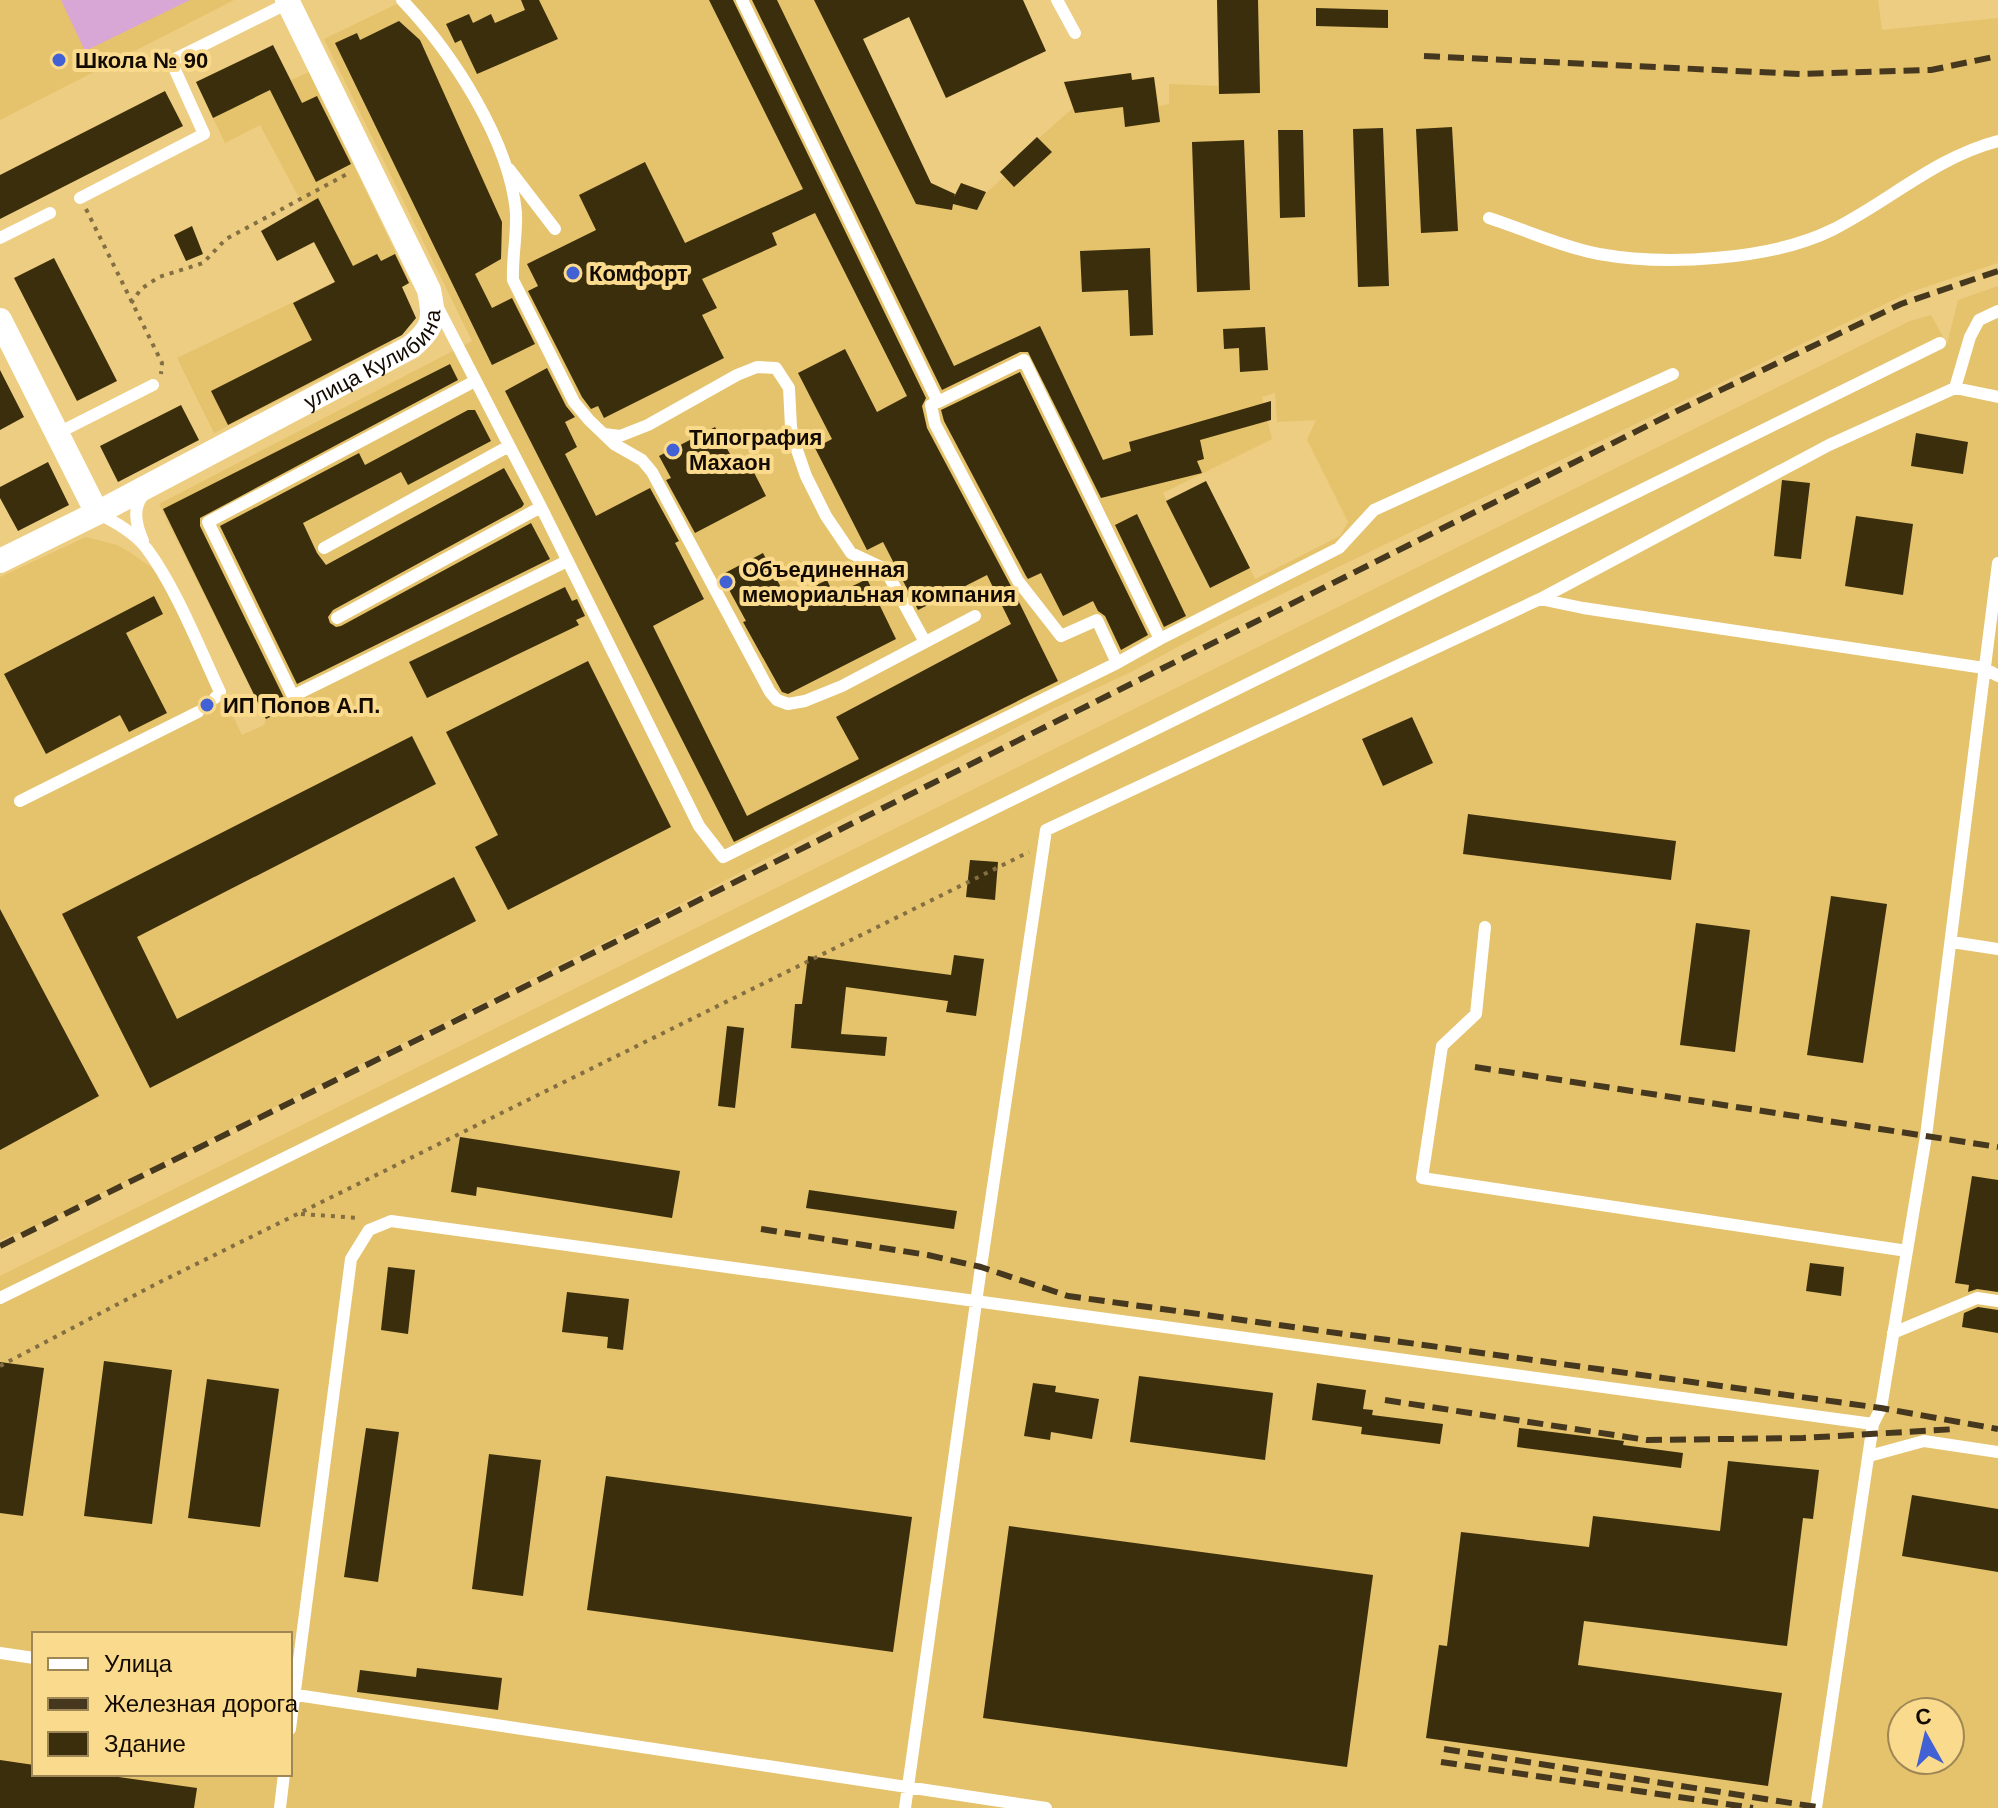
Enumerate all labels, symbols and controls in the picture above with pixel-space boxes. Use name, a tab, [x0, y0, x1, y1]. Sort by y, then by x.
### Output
place label: Школа № 90	[75, 48, 208, 73]
marker: Школа № 90	[50, 51, 68, 69]
place label: Комфорт	[589, 261, 688, 286]
marker: Комфорт	[564, 264, 582, 282]
street label: улица Кулибина	[299, 308, 445, 414]
place label: Типография Махаон	[689, 425, 822, 475]
marker: Типография Махаон	[664, 441, 682, 459]
place label: Объединенная мемориальная компания	[742, 557, 1016, 607]
marker: Объединенная мемориальная компания	[717, 573, 735, 591]
place label: ИП Попов А.П.	[223, 693, 380, 718]
marker: ИП Попов А.П.	[198, 696, 216, 714]
legend	[32, 1632, 292, 1776]
text: Улица	[104, 1650, 173, 1677]
text: Железная дорога	[104, 1690, 299, 1717]
north arrow	[1886, 1696, 1966, 1776]
text: С	[1914, 1703, 1933, 1730]
text: Здание	[104, 1730, 186, 1757]

